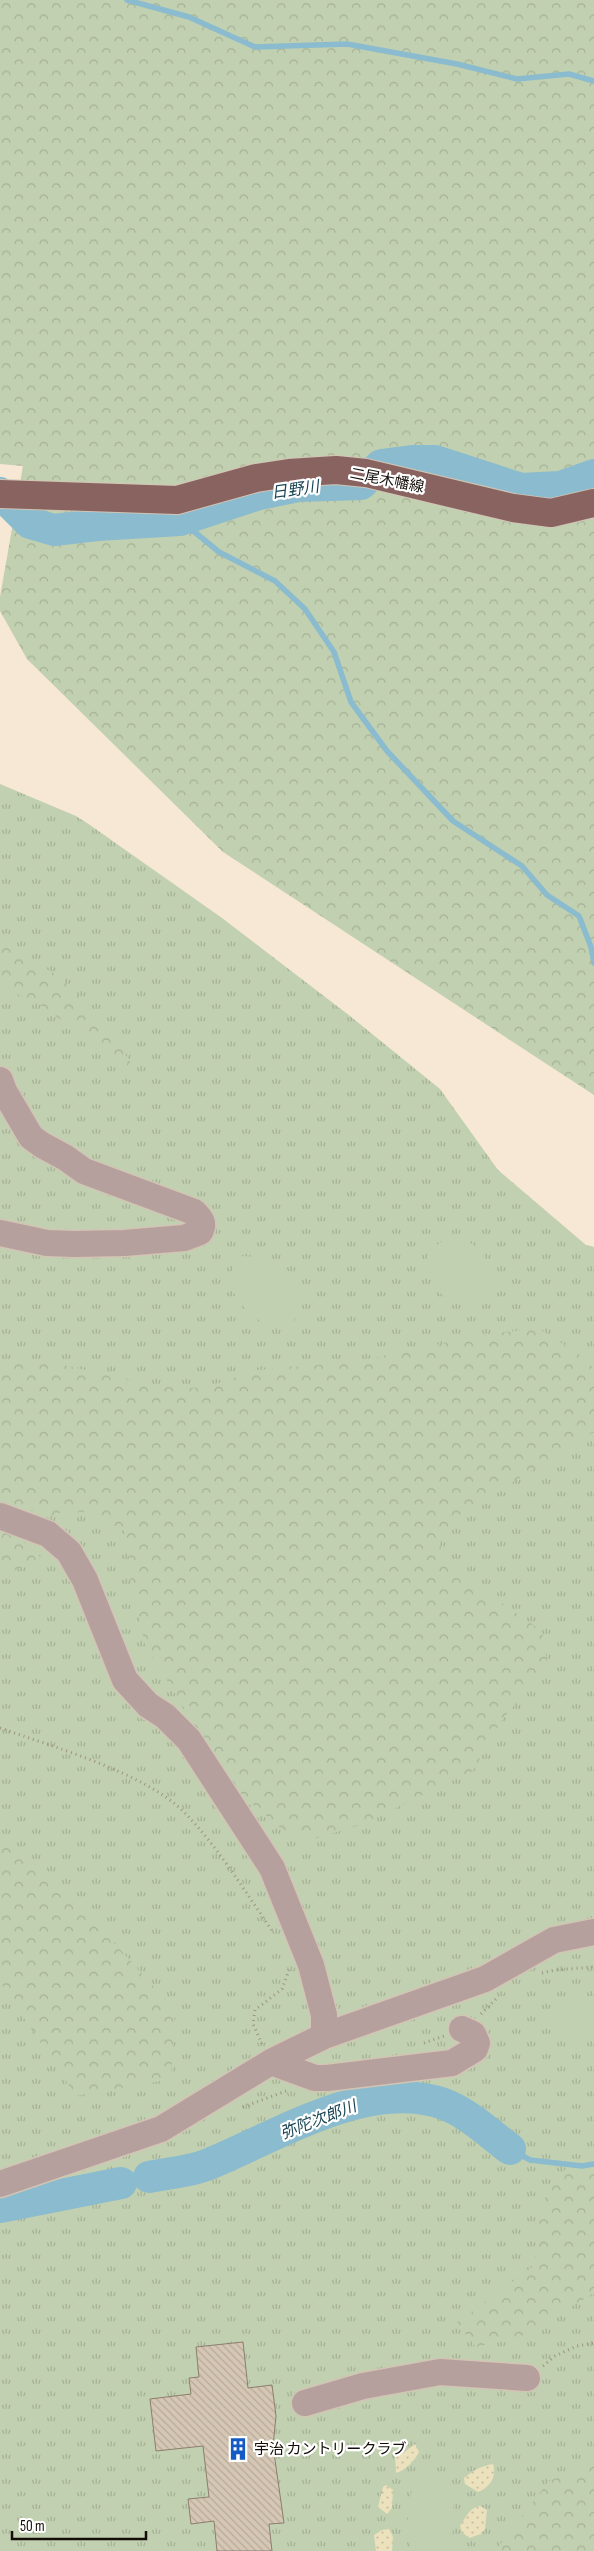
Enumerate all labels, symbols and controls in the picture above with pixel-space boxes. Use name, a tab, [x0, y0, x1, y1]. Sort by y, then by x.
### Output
street label: 二尾木幡線	[348, 464, 426, 497]
water label: 日野川	[270, 477, 322, 503]
water label: 弥陀次郎川	[278, 2096, 361, 2144]
building icon: 宇治 カントリークラブ	[225, 2436, 251, 2462]
place label: 宇治 カントリークラブ	[254, 2440, 406, 2459]
scale bar	[12, 2508, 146, 2540]
text: 50 m	[20, 2517, 45, 2536]

